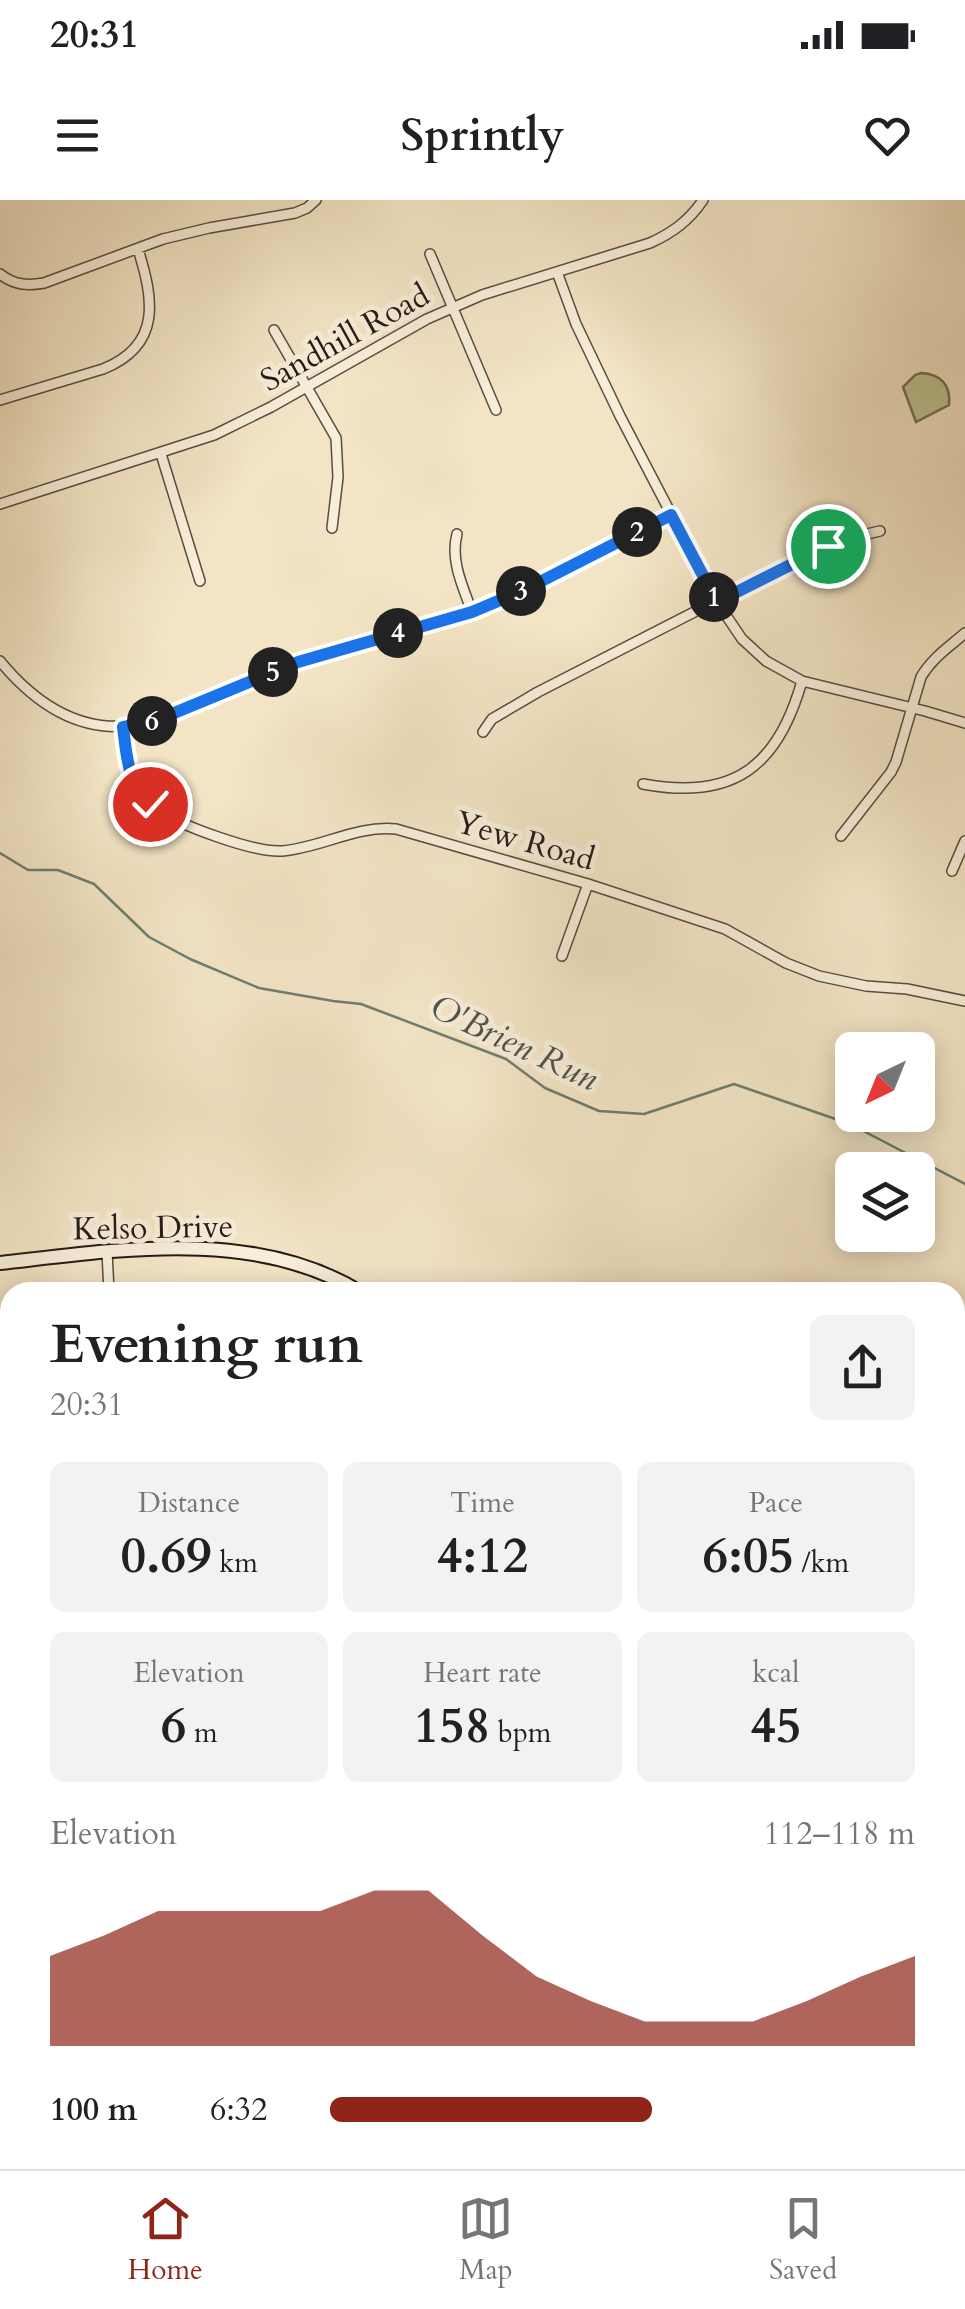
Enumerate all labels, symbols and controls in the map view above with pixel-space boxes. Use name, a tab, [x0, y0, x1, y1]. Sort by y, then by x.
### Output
text: 20:31	[50, 9, 139, 61]
text: Sprintly	[401, 105, 564, 166]
icon: menu	[50, 108, 105, 163]
icon: heart	[860, 108, 915, 163]
street label: Sandhill Road	[253, 273, 437, 403]
pin	[786, 504, 871, 589]
pin: 2	[612, 507, 662, 557]
text: 2	[630, 513, 644, 551]
icon: arrive	[801, 519, 856, 574]
pin: 3	[496, 566, 546, 616]
text: 3	[514, 572, 528, 610]
pin: 1	[689, 572, 739, 622]
text: 1	[707, 578, 721, 616]
pin: 4	[373, 608, 423, 658]
text: 4	[391, 614, 405, 652]
pin: 5	[248, 647, 298, 697]
text: 5	[266, 653, 280, 691]
pin: 6	[127, 696, 177, 746]
text: 6	[145, 702, 159, 740]
pin	[108, 762, 193, 847]
icon: check	[123, 777, 178, 832]
street label: Yew Road	[450, 800, 600, 882]
water label: O'Brien Run	[422, 983, 606, 1103]
north arrow	[835, 1032, 935, 1132]
map controls	[835, 1032, 935, 1252]
button: layers	[835, 1152, 935, 1252]
street label: Kelso Drive	[72, 1205, 234, 1251]
text: Evening run	[50, 1308, 363, 1382]
button: share	[810, 1315, 915, 1420]
text: 20:31	[50, 1383, 124, 1427]
text: Distance	[138, 1484, 240, 1522]
text: Time	[450, 1484, 515, 1522]
text: Pace	[749, 1484, 803, 1522]
text: 0.69	[120, 1522, 212, 1590]
text: 4:12	[437, 1522, 528, 1590]
text: 6:05	[703, 1522, 794, 1590]
text: km	[212, 1544, 258, 1582]
text: /km	[794, 1544, 849, 1582]
text: Elevation	[134, 1654, 245, 1692]
text: Heart rate	[423, 1654, 542, 1692]
text: kcal	[752, 1654, 799, 1692]
text: 6	[161, 1692, 186, 1760]
text: 158	[414, 1692, 490, 1760]
text: 45	[750, 1692, 801, 1760]
text: m	[186, 1714, 218, 1752]
text: bpm	[490, 1714, 551, 1752]
text: Elevation	[50, 1812, 177, 1856]
text: 112–118 m	[763, 1812, 915, 1856]
text: 100 m	[50, 2088, 137, 2132]
text: 6:32	[210, 2088, 267, 2132]
tab: Home	[128, 2191, 203, 2289]
tab: Map	[458, 2191, 513, 2289]
tab: Saved	[769, 2191, 837, 2289]

